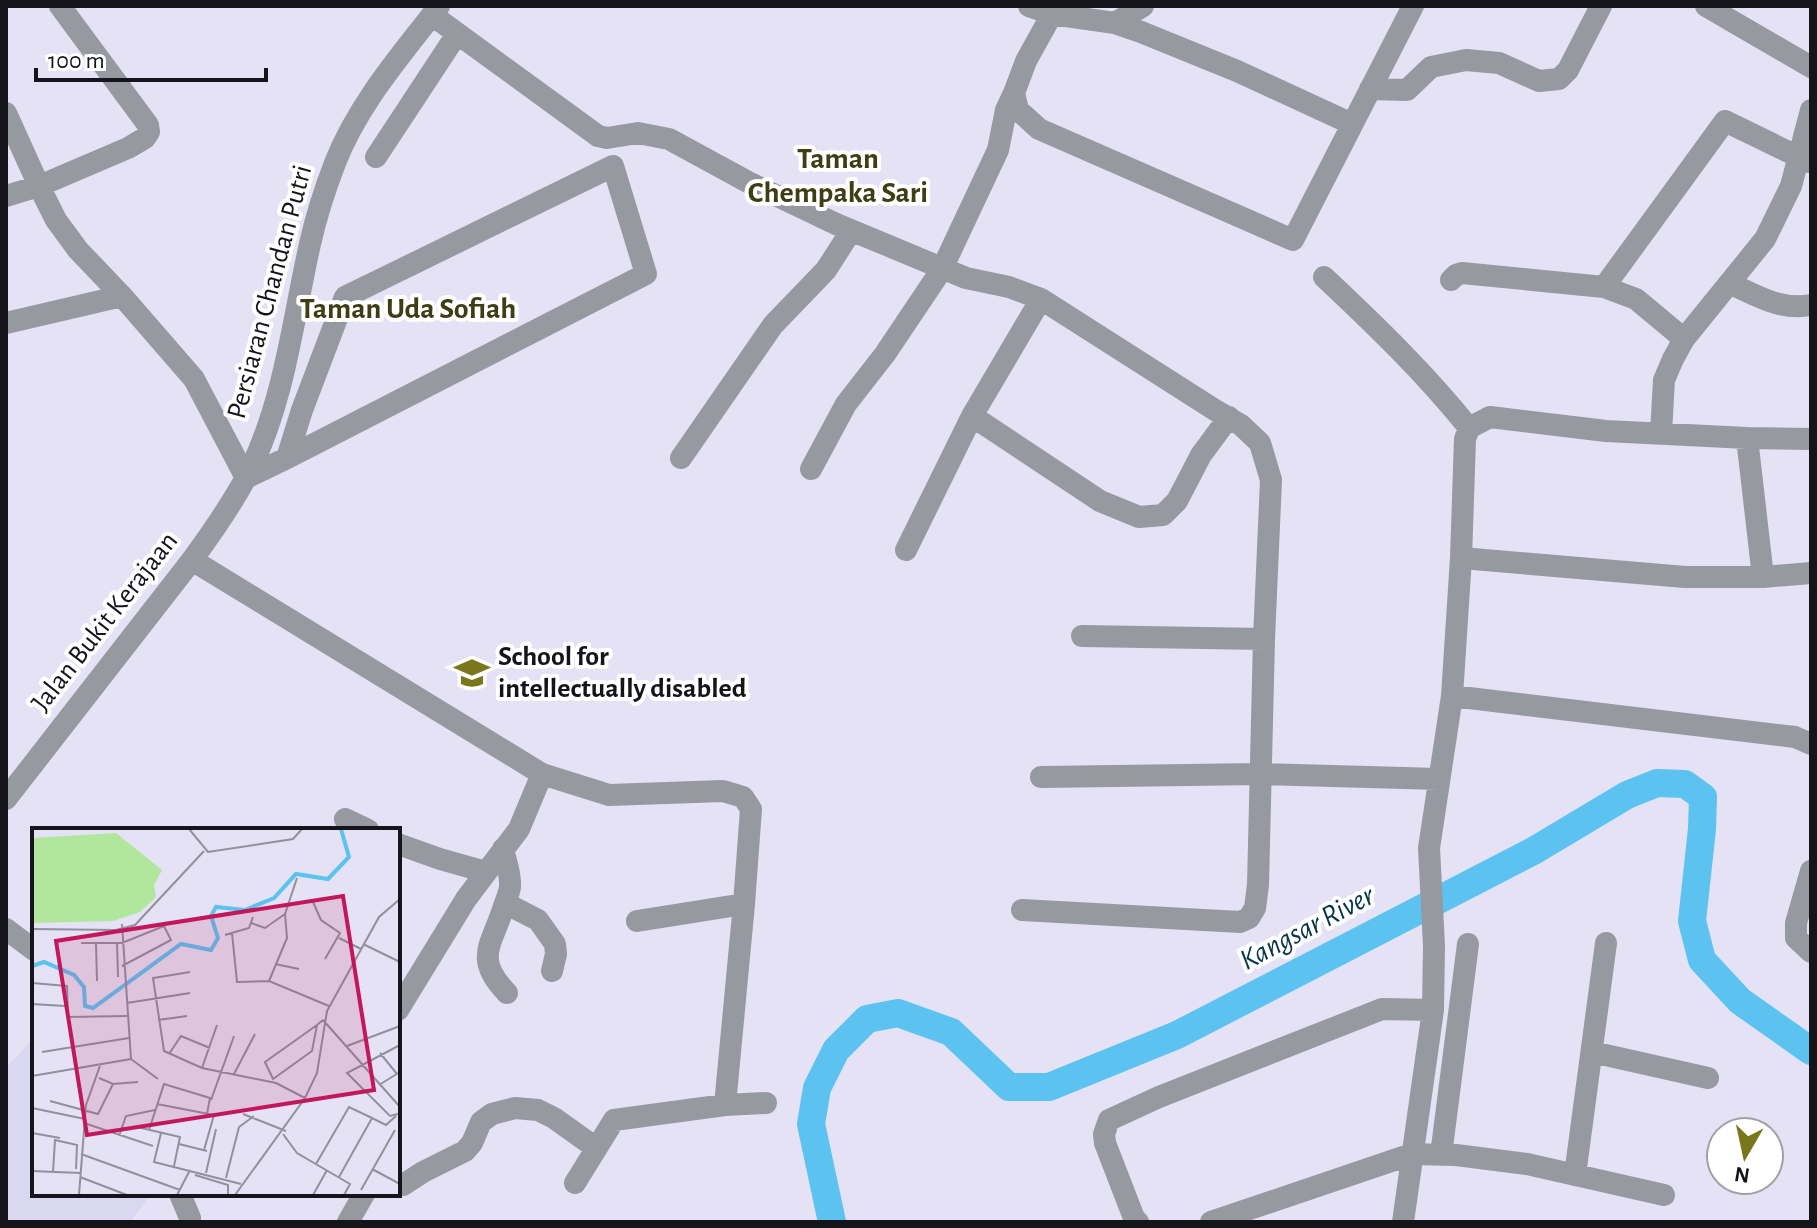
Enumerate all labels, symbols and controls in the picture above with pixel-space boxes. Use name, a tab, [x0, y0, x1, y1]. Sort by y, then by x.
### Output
scale bar	[36, 32, 266, 82]
text: 100 m	[48, 49, 105, 73]
district label: Taman Chempaka Sari	[748, 144, 928, 208]
street label: Persiaran Chandan Putri	[223, 162, 317, 422]
district label: Taman Uda Sofiah	[300, 294, 516, 324]
street label: Jalan Bukit Kerajaan	[27, 527, 183, 717]
place label: School for intellectually disabled	[498, 643, 747, 703]
school or university icon: School for intellectually disabled	[453, 654, 491, 692]
inset map	[32, 828, 400, 1196]
water label: Kangsar River	[1235, 880, 1380, 976]
north arrow	[1705, 1116, 1785, 1196]
text: N	[1733, 1163, 1751, 1187]

